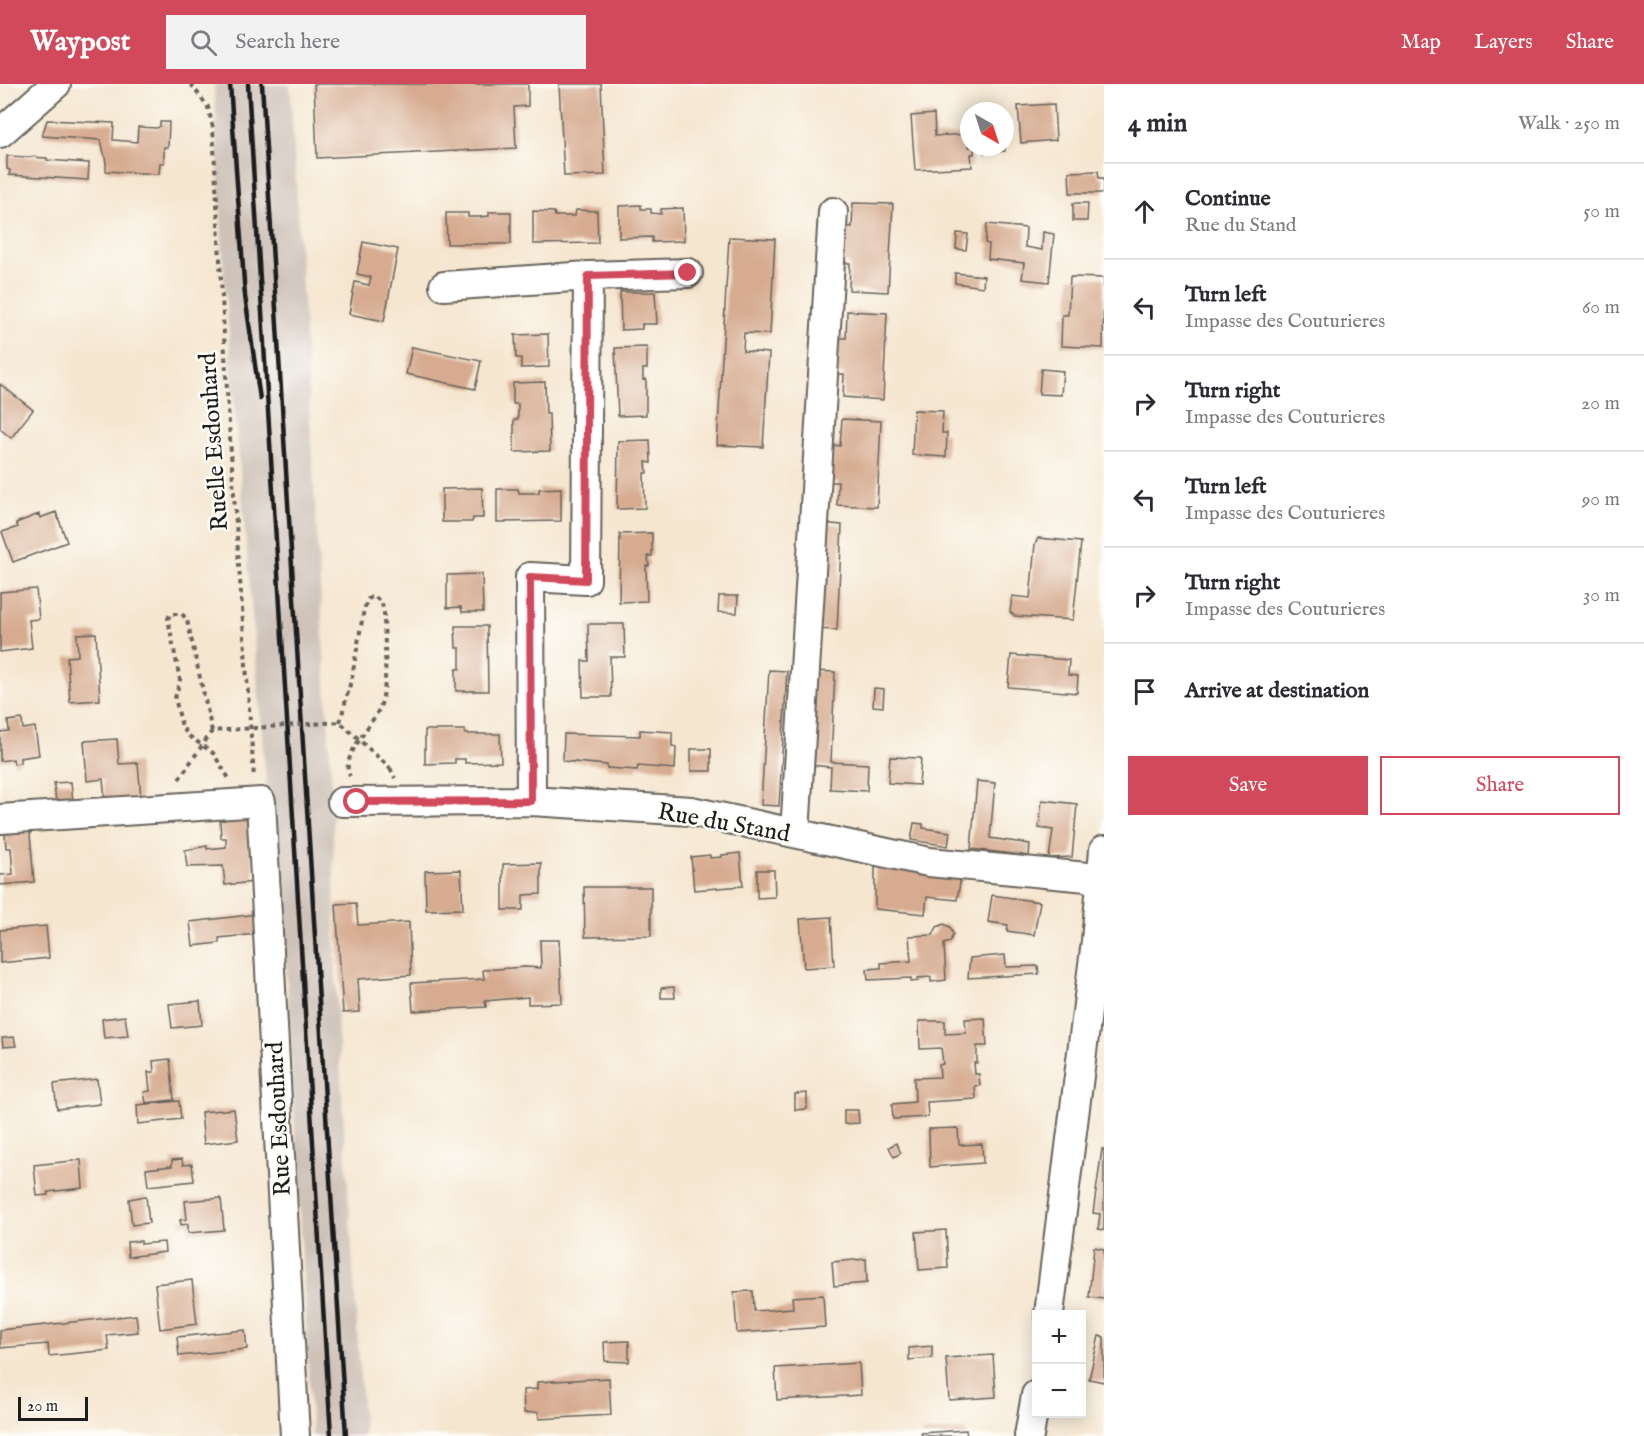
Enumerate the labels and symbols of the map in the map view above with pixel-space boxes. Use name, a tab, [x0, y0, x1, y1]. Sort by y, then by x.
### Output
north arrow	[960, 102, 1014, 156]
route end	[674, 259, 700, 285]
street label: Ruelle Esdouhard	[193, 351, 236, 532]
route start	[343, 788, 369, 814]
street label: Rue du Stand	[655, 797, 793, 850]
street label: Rue Esdouhard	[260, 1041, 299, 1197]
scale bar	[18, 1394, 88, 1422]

